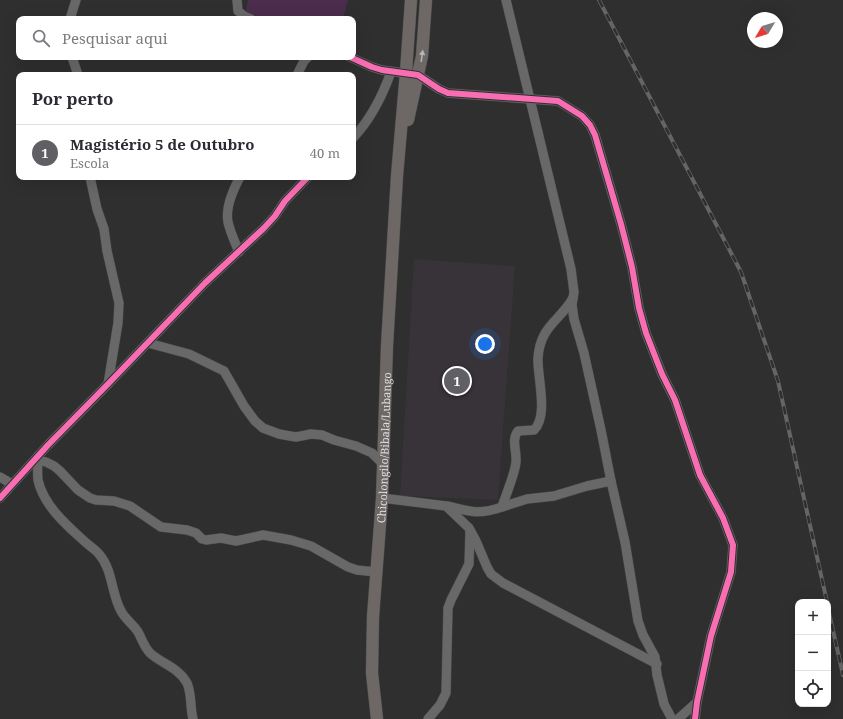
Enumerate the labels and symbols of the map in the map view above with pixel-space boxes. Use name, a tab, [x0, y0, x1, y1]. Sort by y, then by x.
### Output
north arrow	[747, 12, 783, 48]
one-way arrow	[419, 50, 425, 62]
your location	[475, 334, 495, 354]
pin: 1	[444, 366, 470, 396]
street label: Chicolongilo/Bibala/Lubango	[373, 372, 394, 524]

